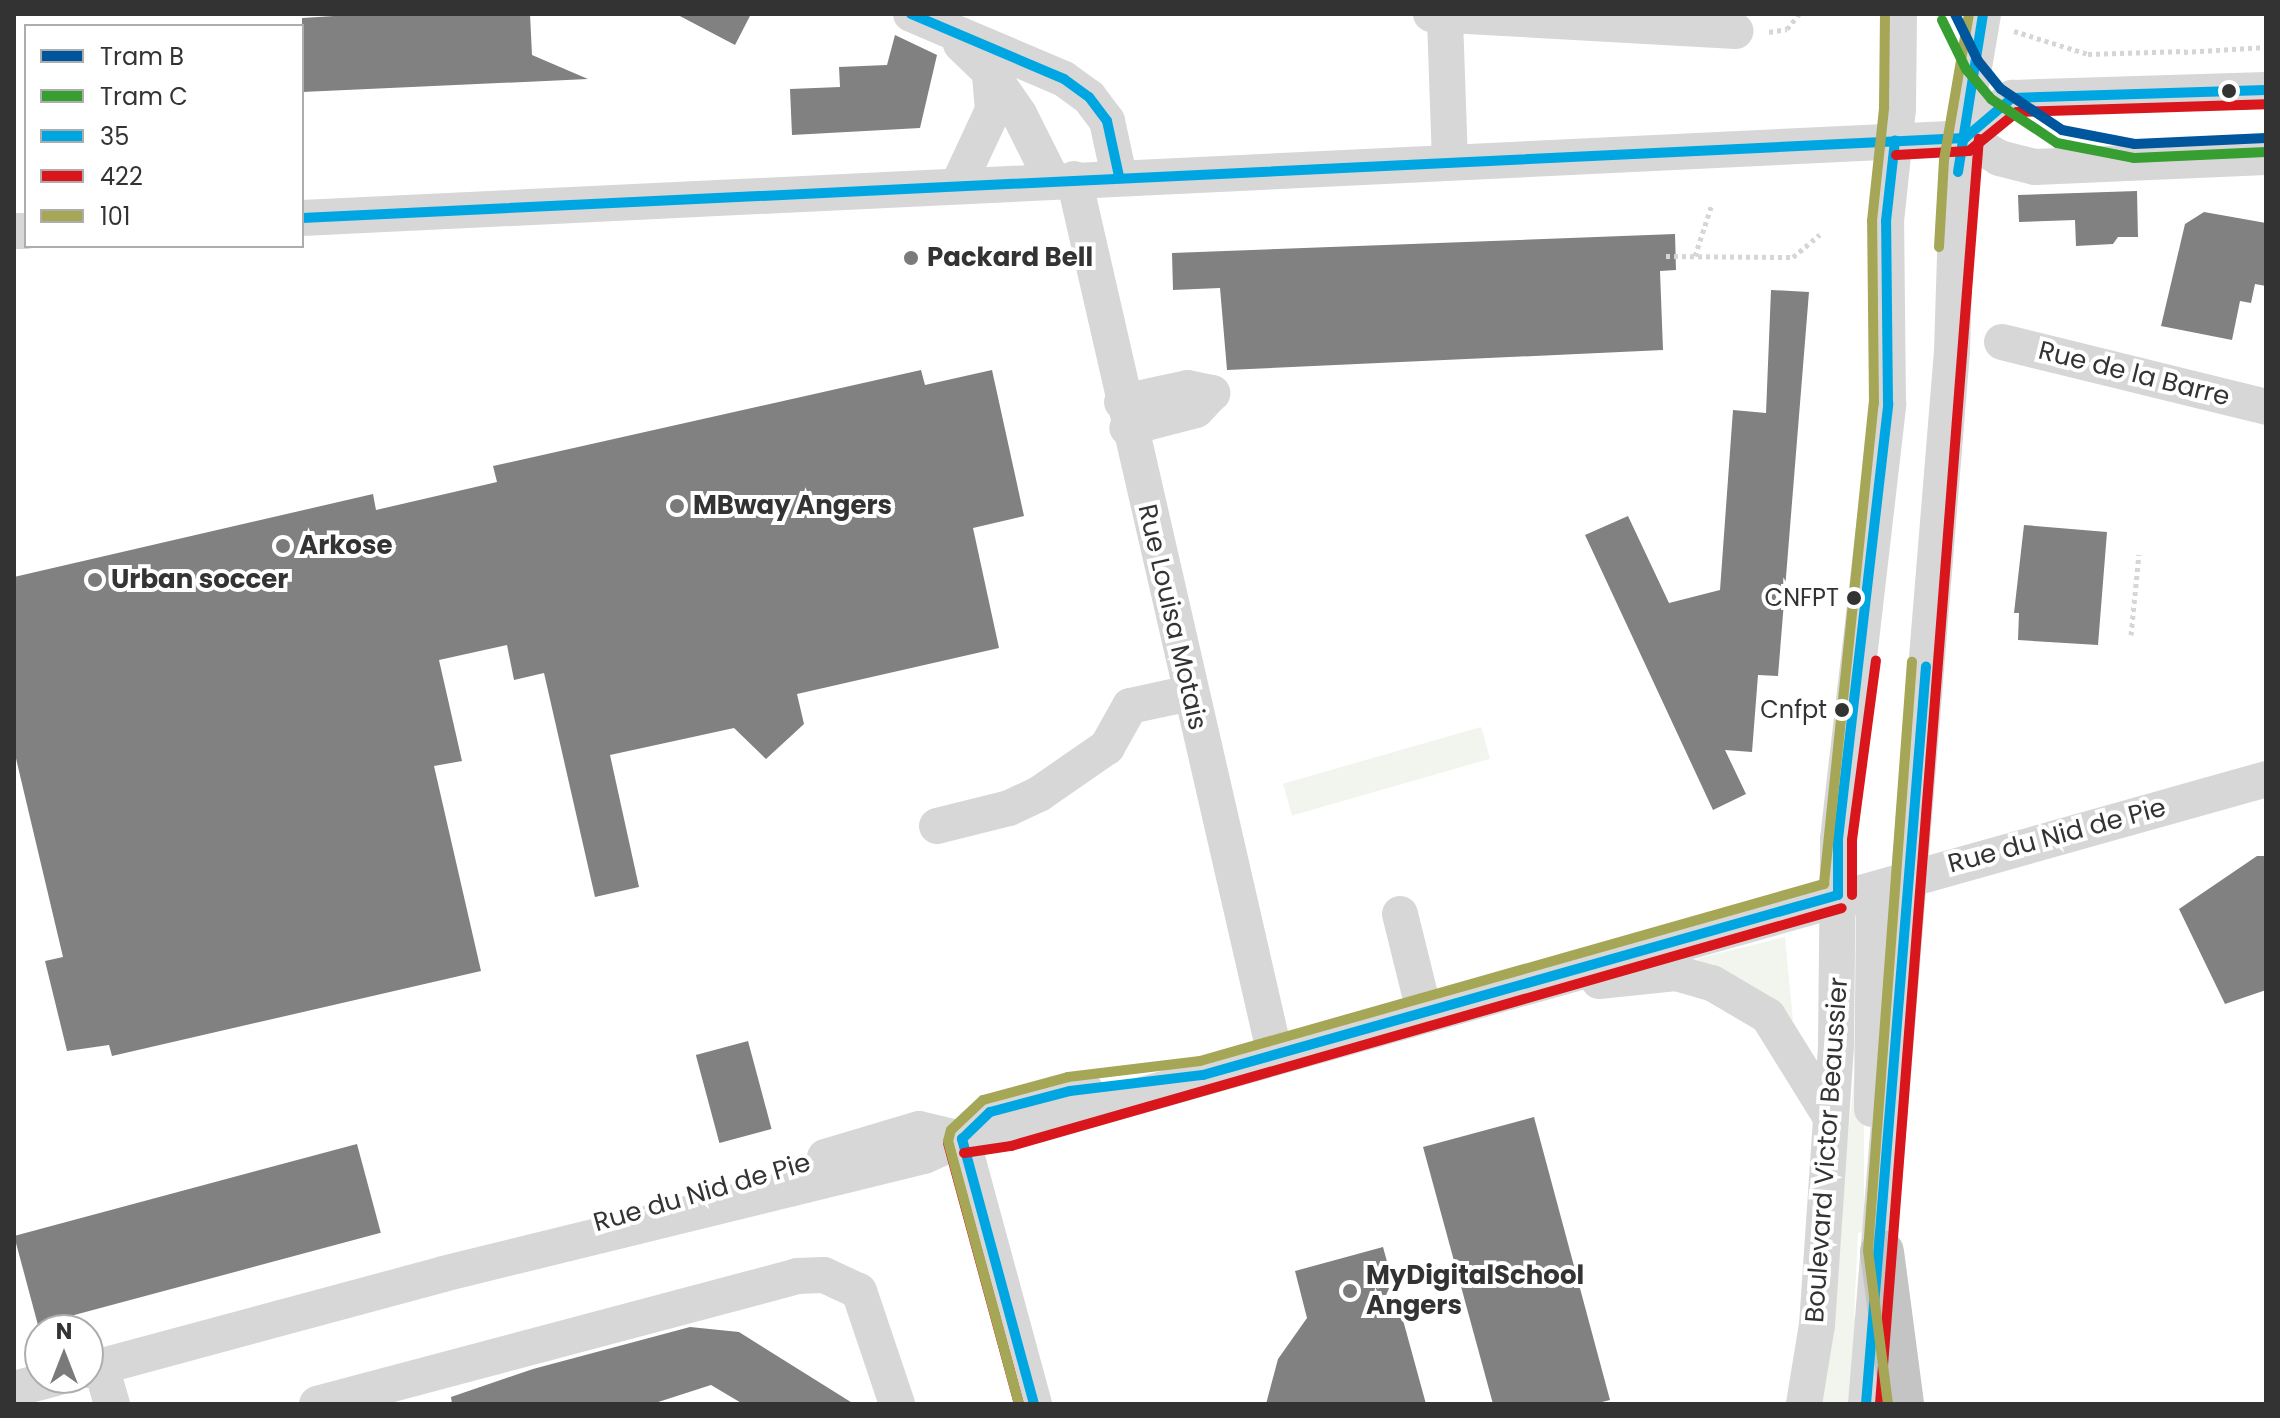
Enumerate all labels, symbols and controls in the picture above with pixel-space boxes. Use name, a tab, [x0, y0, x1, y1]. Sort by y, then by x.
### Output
legend	[24, 24, 304, 248]
text: Tram B	[100, 40, 184, 73]
text: Tram C	[100, 80, 188, 113]
unlabelled marker	[2221, 83, 2237, 99]
text: 35	[100, 120, 129, 153]
text: 422	[100, 160, 143, 193]
text: 101	[100, 200, 130, 233]
place label: Packard Bell	[927, 242, 1093, 274]
marker: Packard Bell	[902, 249, 920, 267]
street label: Rue de la Barre	[2035, 335, 2233, 413]
place label: MBway Angers	[693, 490, 892, 522]
marker: MBway Angers	[668, 497, 686, 515]
street label: Rue Louisa Motais	[1131, 501, 1213, 733]
place label: Arkose	[299, 530, 392, 562]
marker: Arkose	[274, 537, 292, 555]
place label: Urban soccer	[111, 564, 288, 596]
marker: Urban soccer	[86, 571, 104, 589]
place label: CNFPT	[1765, 584, 1839, 612]
marker: CNFPT	[1846, 590, 1862, 606]
place label: Cnfpt	[1760, 696, 1827, 724]
marker: Cnfpt	[1834, 702, 1850, 718]
street label: Rue du Nid de Pie	[1945, 792, 2169, 880]
street label: Boulevard Victor Beaussier	[1799, 976, 1855, 1324]
street label: Rue du Nid de Pie	[590, 1147, 814, 1239]
place label: MyDigitalSchool Angers	[1366, 1260, 1584, 1322]
marker: MyDigitalSchool Angers	[1341, 1282, 1359, 1300]
north arrow	[24, 1314, 104, 1394]
text: N	[56, 1316, 72, 1347]

